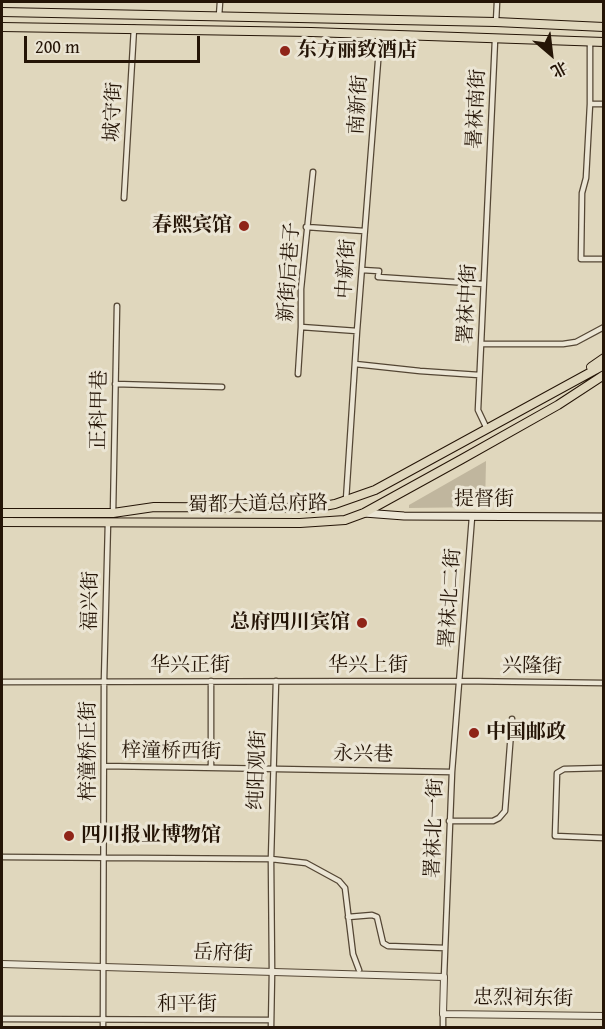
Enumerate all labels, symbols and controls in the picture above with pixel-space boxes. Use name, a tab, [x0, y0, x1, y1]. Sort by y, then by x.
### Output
scale bar	[27, 24, 202, 62]
north arrow	[521, 24, 581, 84]
text: 200 m	[35, 33, 80, 60]
place label: 东方丽致酒店	[297, 39, 417, 63]
marker: 东方丽致酒店	[278, 44, 292, 58]
text: 北	[547, 56, 572, 84]
street label: 暑袜南街	[463, 68, 491, 150]
street label: 南新街	[345, 74, 373, 136]
street label: 城守街	[100, 81, 128, 143]
place label: 春熙宾馆	[152, 214, 232, 238]
marker: 春熙宾馆	[237, 219, 251, 233]
street label: 新街后巷子	[275, 221, 305, 323]
street label: 中新街	[333, 238, 361, 300]
street label: 署袜中街	[454, 263, 482, 345]
street label: 正科甲巷	[87, 370, 113, 450]
street label: 提督街	[454, 488, 514, 512]
street label: 蜀都大道总府路	[188, 492, 328, 518]
street label: 署袜北二街	[436, 547, 466, 649]
street label: 福兴街	[78, 571, 104, 631]
place label: 总府四川宾馆	[230, 611, 350, 635]
marker: 总府四川宾馆	[355, 616, 369, 630]
street label: 华兴正街	[150, 654, 230, 678]
street label: 华兴上街	[328, 654, 408, 678]
street label: 兴隆街	[502, 654, 562, 680]
street label: 梓潼桥正街	[77, 701, 101, 801]
place label: 中国邮政	[486, 721, 566, 745]
marker: 中国邮政	[467, 726, 481, 740]
street label: 纯阳观街	[245, 730, 271, 810]
street label: 梓潼桥西街	[121, 739, 221, 765]
street label: 永兴巷	[333, 742, 393, 768]
street label: 署袜北一街	[421, 778, 449, 878]
place label: 四川报业博物馆	[81, 824, 221, 848]
marker: 四川报业博物馆	[62, 829, 76, 843]
street label: 岳府街	[193, 941, 253, 967]
street label: 忠烈祠东街	[473, 986, 573, 1012]
street label: 和平街	[157, 993, 217, 1017]

